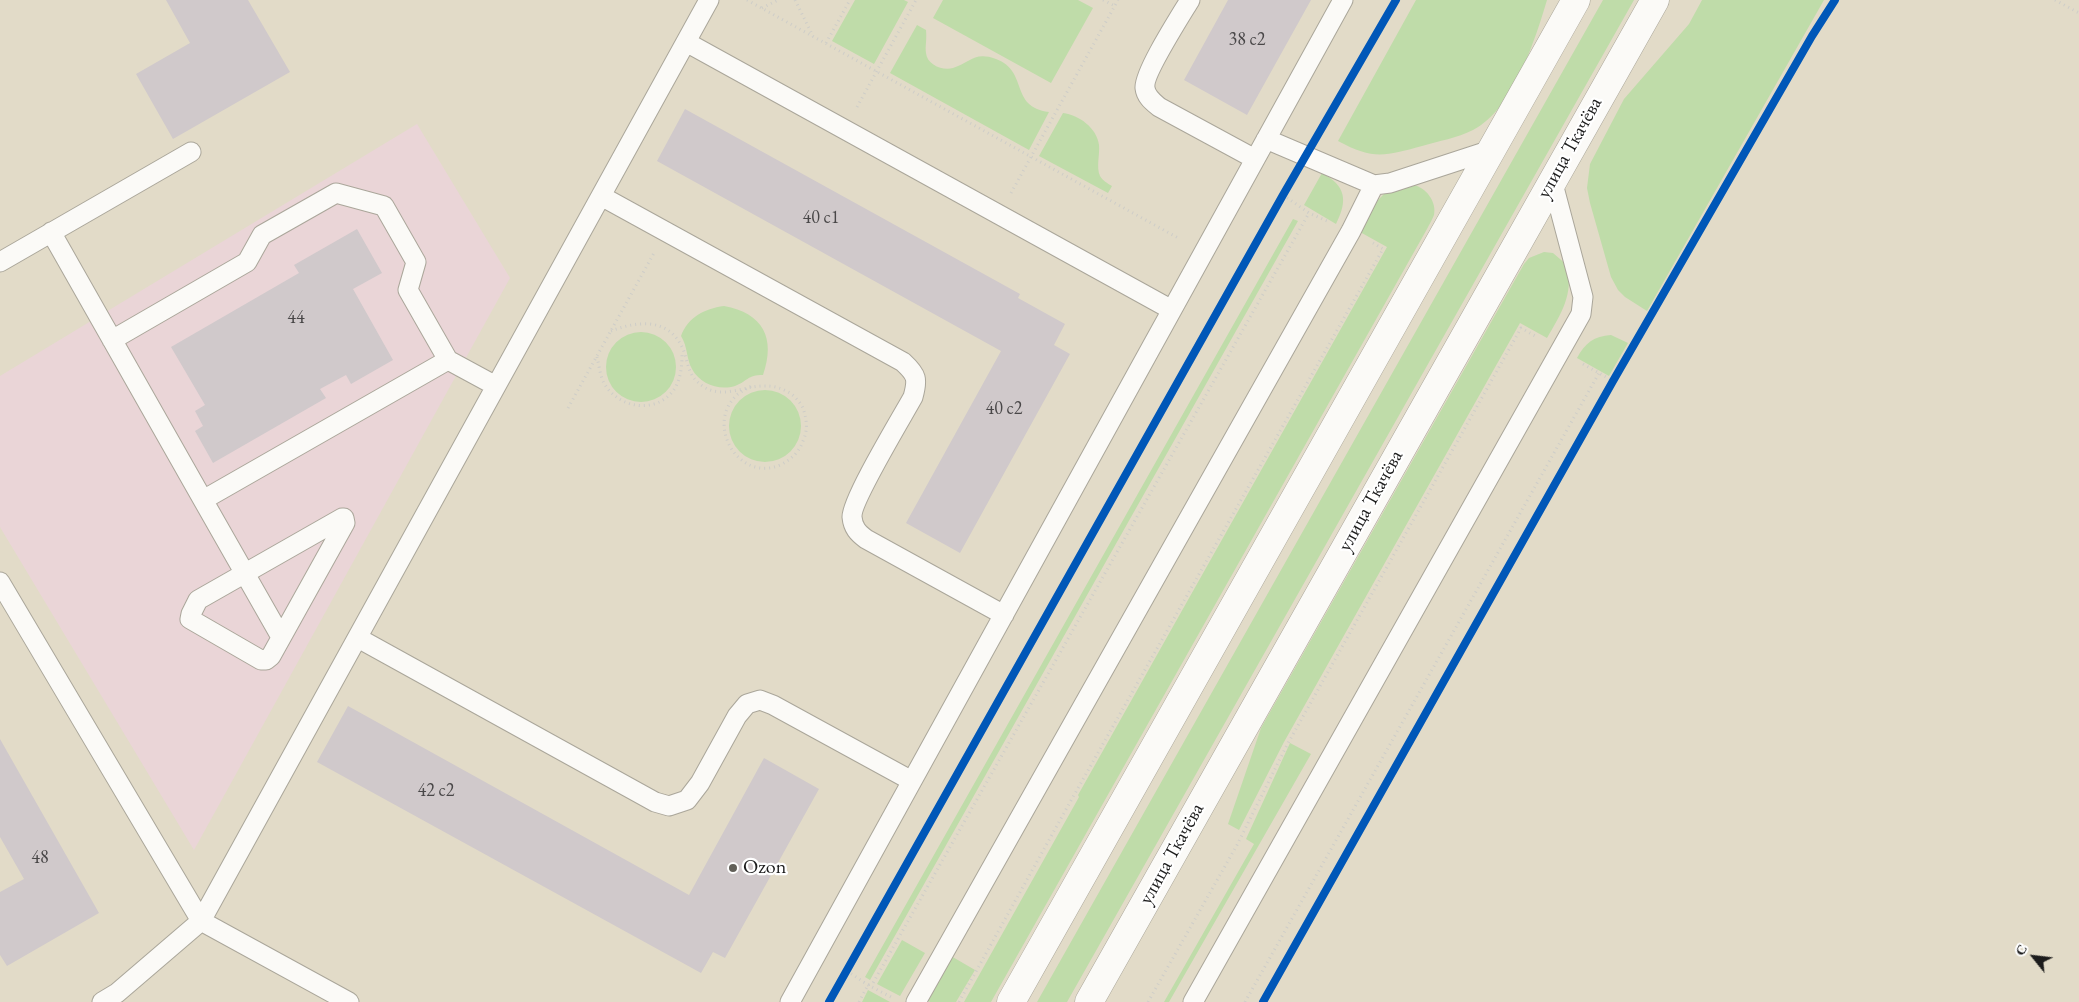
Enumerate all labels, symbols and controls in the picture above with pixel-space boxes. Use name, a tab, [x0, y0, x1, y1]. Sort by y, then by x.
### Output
house number: 38 с2	[1229, 29, 1265, 51]
street label: улица Ткачёва	[1532, 93, 1608, 203]
house number: 40 с1	[803, 207, 839, 229]
house number: 44	[287, 307, 305, 329]
house number: 40 с2	[986, 398, 1022, 420]
street label: улица Ткачёва	[1333, 446, 1409, 556]
house number: 42 с2	[418, 780, 454, 802]
street label: улица Ткачёва	[1134, 799, 1210, 909]
house number: 48	[31, 847, 49, 869]
place label: Ozon	[743, 856, 786, 880]
marker: Ozon	[727, 862, 739, 874]
north arrow	[2009, 932, 2059, 982]
text: С	[2011, 941, 2031, 958]

